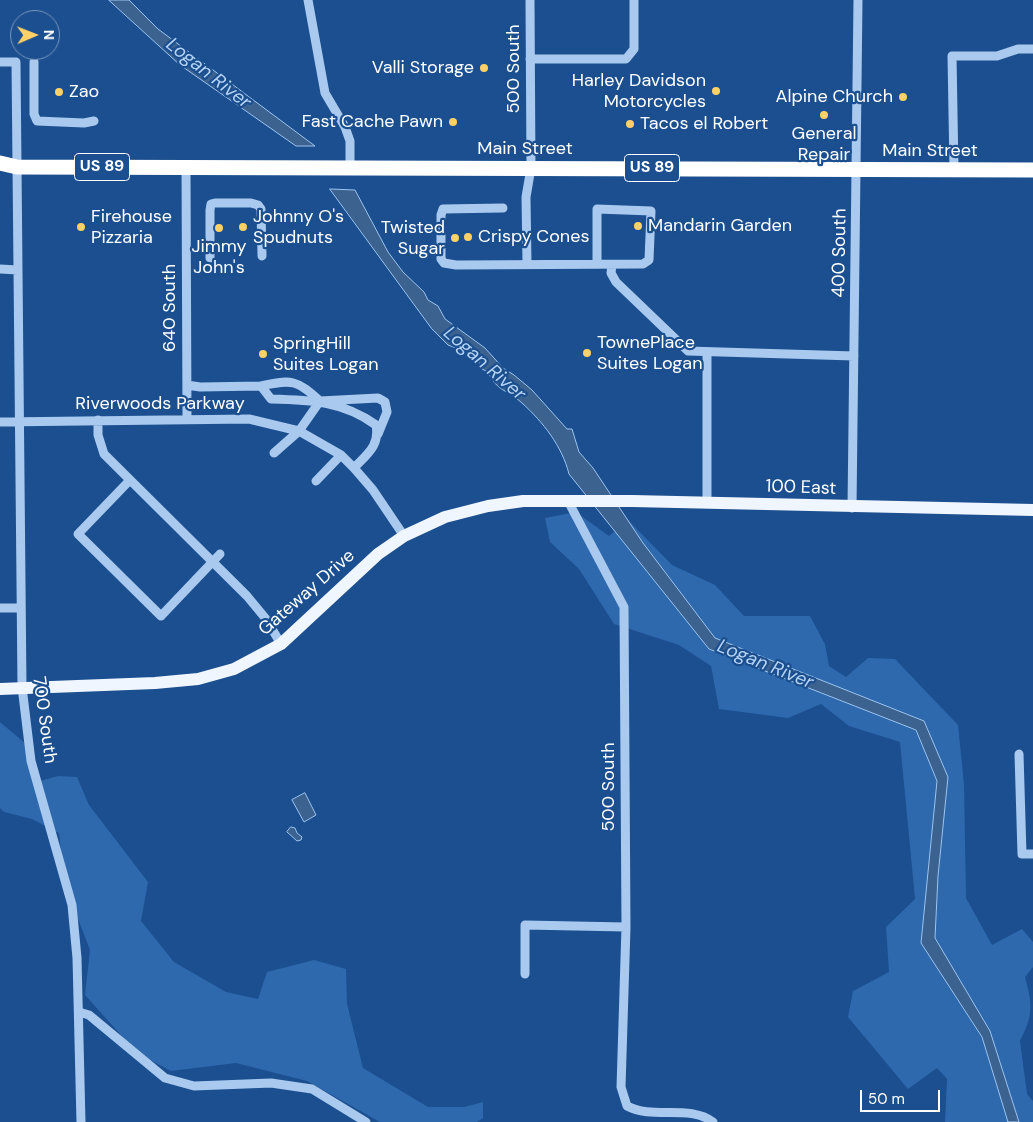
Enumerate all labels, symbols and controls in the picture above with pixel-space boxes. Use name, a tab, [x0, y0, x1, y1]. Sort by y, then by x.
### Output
north arrow	[10, 10, 60, 60]
street label: 500 South	[503, 24, 525, 114]
text: N	[40, 29, 58, 40]
water label: Logan River	[161, 34, 255, 114]
place label: Valli Storage	[372, 57, 474, 79]
marker: Valli Storage	[478, 62, 490, 74]
place label: Harley Davidson Motorcycles	[572, 70, 706, 112]
place label: Zao	[69, 81, 99, 103]
marker: Harley Davidson Motorcycles	[710, 85, 722, 97]
marker: Zao	[53, 86, 65, 98]
place label: Alpine Church	[776, 86, 893, 108]
marker: Alpine Church	[897, 91, 909, 103]
marker: General Repair	[818, 109, 830, 121]
place label: Fast Cache Pawn	[302, 111, 443, 133]
place label: Tacos el Robert	[640, 113, 768, 135]
marker: Fast Cache Pawn	[447, 116, 459, 128]
marker: Tacos el Robert	[624, 118, 636, 130]
place label: General Repair	[792, 123, 856, 166]
street label: Main Street	[477, 138, 573, 160]
street label: Main Street	[882, 140, 978, 162]
road number: US 89	[74, 154, 130, 180]
road number: US 89	[624, 154, 680, 182]
place label: Firehouse Pizzaria	[91, 206, 172, 248]
place label: Johnny O's Spudnuts	[253, 206, 344, 248]
street label: 400 South	[828, 208, 852, 298]
place label: Mandarin Garden	[648, 215, 792, 237]
place label: Twisted Sugar	[381, 217, 445, 260]
marker: Mandarin Garden	[632, 220, 644, 232]
marker: Firehouse Pizzaria	[75, 221, 87, 233]
marker: Johnny O's Spudnuts	[237, 221, 249, 233]
marker: Jimmy John's	[213, 222, 225, 234]
place label: Crispy Cones	[478, 226, 589, 248]
marker: Crispy Cones	[462, 231, 474, 243]
marker: Twisted Sugar	[449, 232, 461, 244]
place label: Jimmy John's	[191, 236, 247, 278]
street label: 640 South	[159, 264, 181, 352]
water label: Logan River	[438, 322, 530, 406]
place label: TownePlace Suites Logan	[597, 332, 702, 374]
place label: SpringHill Suites Logan	[273, 333, 378, 376]
marker: TownePlace Suites Logan	[581, 347, 593, 359]
marker: SpringHill Suites Logan	[257, 348, 269, 360]
street label: Riverwoods Parkway	[75, 393, 245, 415]
street label: 100 East	[765, 476, 837, 500]
street label: Gateway Drive	[255, 545, 359, 641]
water label: Logan River	[714, 635, 816, 695]
street label: 700 South	[27, 675, 61, 765]
street label: 500 South	[598, 742, 620, 832]
scale bar	[863, 1080, 943, 1112]
text: 50 m	[868, 1089, 905, 1109]

